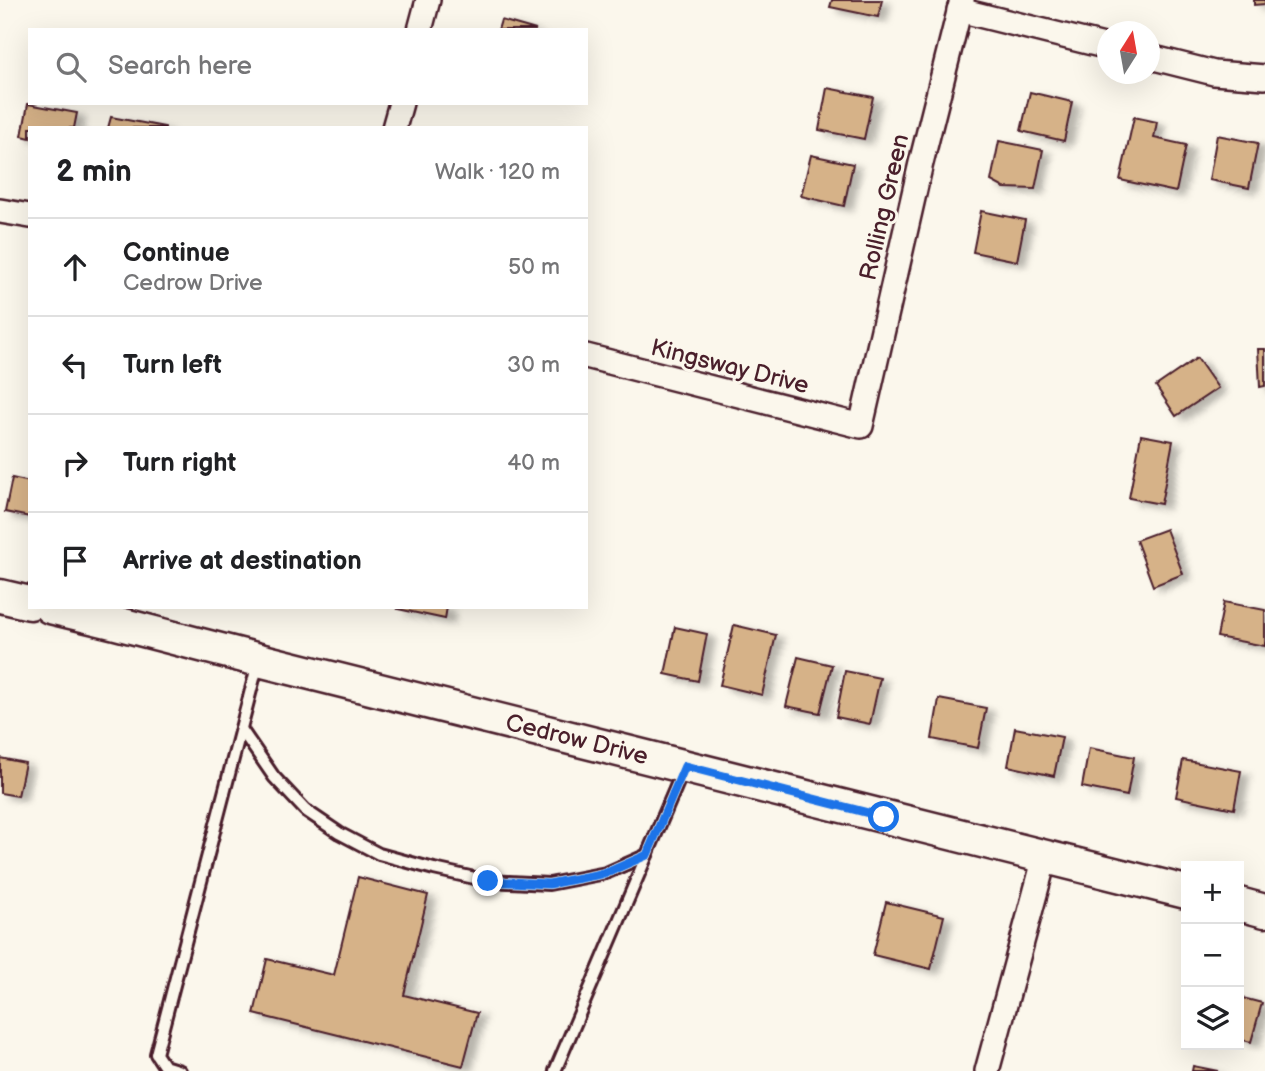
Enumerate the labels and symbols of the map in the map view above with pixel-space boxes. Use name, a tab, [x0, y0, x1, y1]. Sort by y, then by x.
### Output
north arrow	[1097, 21, 1160, 84]
street label: Rolling Green	[854, 131, 915, 283]
street label: Kingsway Drive	[648, 333, 812, 400]
street label: Cedrow Drive	[503, 708, 651, 771]
route start	[868, 801, 899, 832]
route end	[472, 865, 503, 896]

